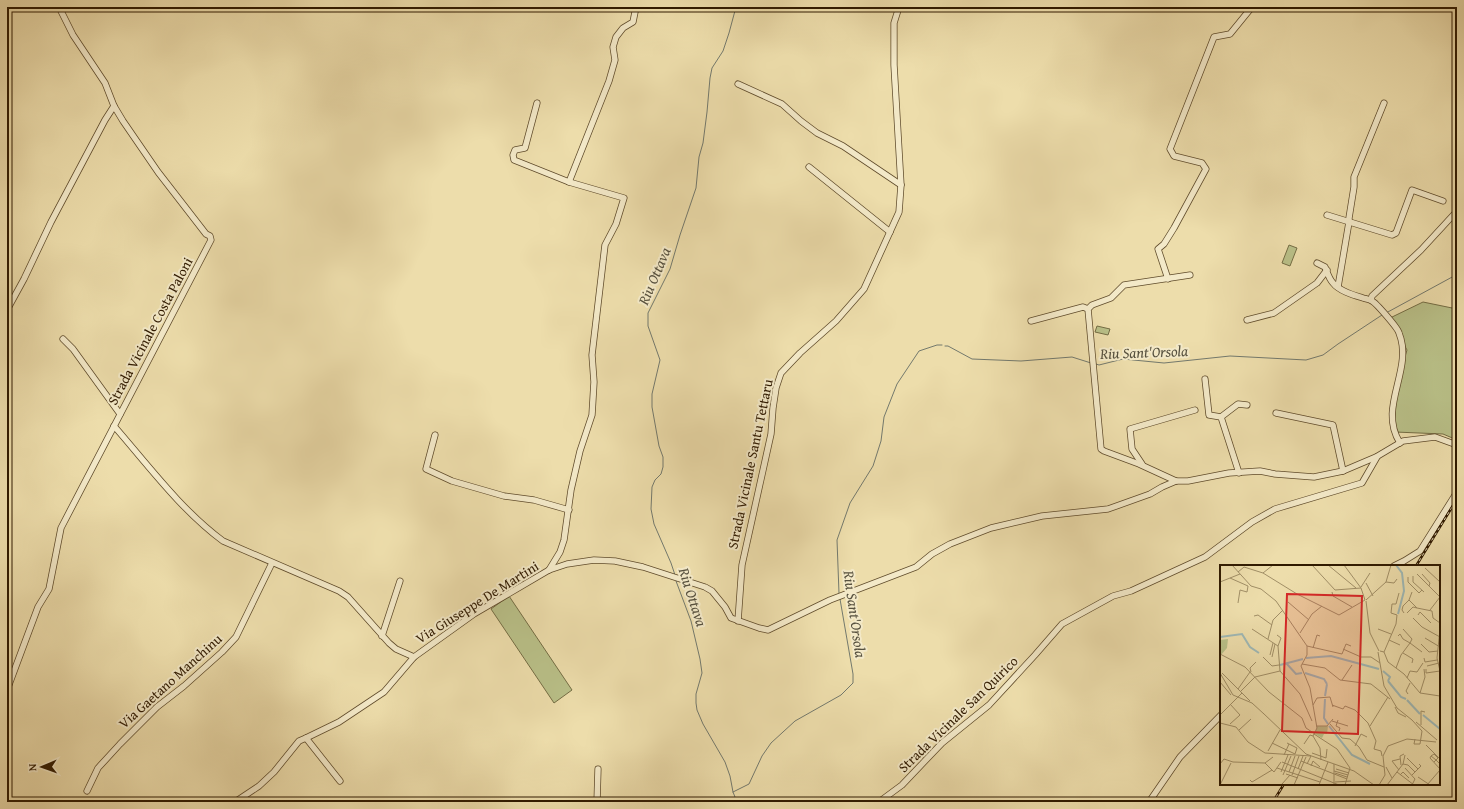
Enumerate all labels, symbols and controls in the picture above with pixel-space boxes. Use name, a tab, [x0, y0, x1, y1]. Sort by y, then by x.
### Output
water label: Riu Ottava	[632, 244, 676, 309]
street label: Strada Vicinale Costa Paloni	[103, 254, 197, 408]
water label: Riu Sant'Orsola	[1099, 340, 1188, 364]
street label: Strada Vicinale Santu Tettaru	[722, 377, 778, 551]
street label: Via Giuseppe De Martini	[411, 556, 543, 648]
water label: Riu Ottava	[673, 564, 712, 629]
inset map	[1220, 565, 1440, 785]
water label: Riu Sant'Orsola	[838, 568, 872, 659]
street label: Via Gaetano Manchinu	[114, 629, 226, 733]
street label: Strada Vicinale San Quirico	[894, 651, 1022, 777]
north arrow	[22, 747, 62, 787]
text: N	[24, 763, 40, 771]

